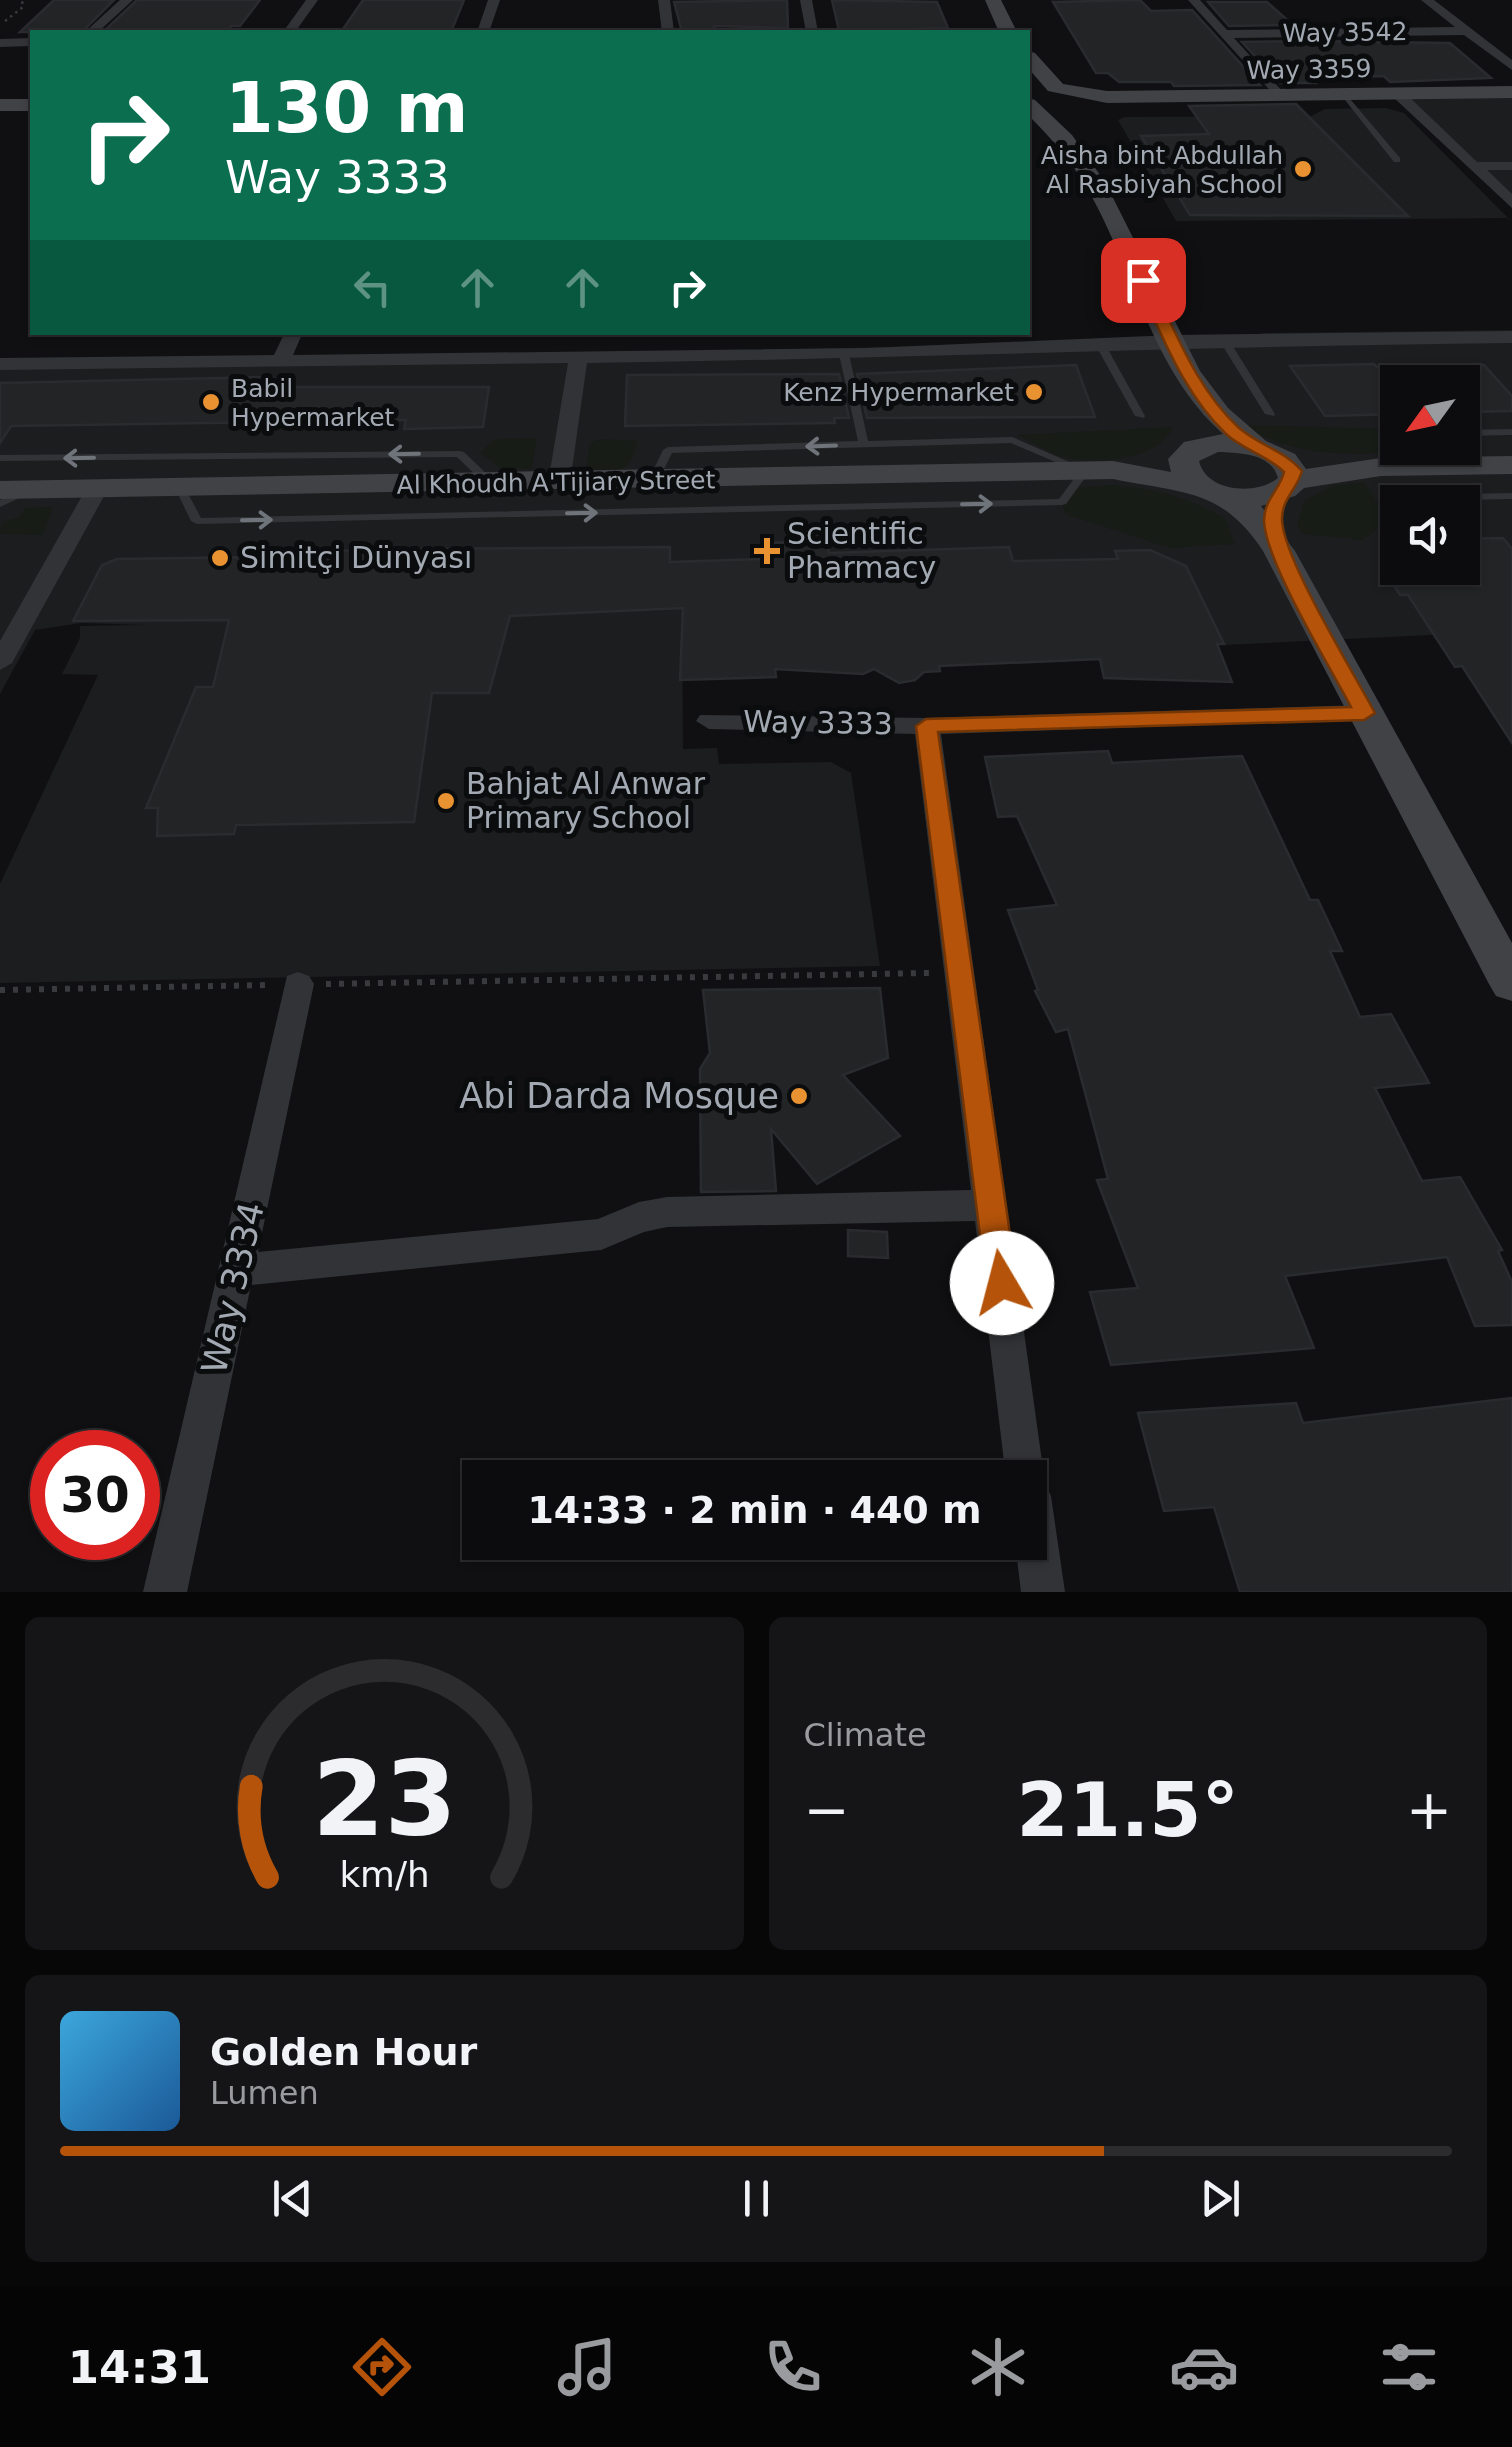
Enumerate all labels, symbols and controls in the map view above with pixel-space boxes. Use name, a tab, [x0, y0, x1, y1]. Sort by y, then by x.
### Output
street label: Way 3542	[1282, 17, 1408, 48]
street label: Way 3359	[1246, 54, 1372, 85]
text: 130 m	[225, 67, 468, 149]
icon: right	[60, 70, 190, 200]
place label: Aisha bint Abdullah Al Rasbiyah School	[1041, 141, 1283, 199]
text: Way 3333	[225, 151, 450, 204]
marker: Aisha bint Abdullah Al Rasbiyah School	[1292, 158, 1314, 180]
pin	[1101, 238, 1186, 323]
icon: arrive	[1116, 253, 1171, 308]
icon: left	[345, 260, 400, 315]
icon: ahead	[450, 260, 505, 315]
icon: ahead	[555, 260, 610, 315]
icon: right	[660, 260, 715, 315]
north arrow	[1380, 365, 1480, 465]
map controls	[1380, 365, 1480, 585]
place label: Babil Hypermarket	[231, 374, 395, 432]
place label: Kenz Hypermarket	[783, 378, 1014, 407]
marker: Kenz Hypermarket	[1023, 381, 1045, 403]
marker: Babil Hypermarket	[200, 391, 222, 413]
one-way arrow	[805, 436, 837, 455]
one-way arrow	[388, 444, 420, 464]
one-way arrow	[63, 448, 95, 467]
street label: Al Khoudh A'Tijiary Street	[396, 465, 716, 500]
button: sound	[1380, 485, 1480, 585]
one-way arrow	[960, 494, 992, 514]
one-way arrow	[566, 503, 598, 522]
one-way arrow	[241, 510, 273, 529]
place label: Scientific Pharmacy	[787, 516, 936, 585]
place label: Simitçi Dünyası	[240, 540, 472, 575]
marker: Scientific Pharmacy	[756, 540, 778, 562]
marker: Simitçi Dünyası	[209, 547, 231, 569]
street label: Way 3333	[743, 704, 893, 741]
place label: Bahjat Al Anwar Primary School	[466, 766, 706, 835]
marker: Bahjat Al Anwar Primary School	[435, 790, 457, 812]
place label: Abi Darda Mosque	[459, 1076, 779, 1116]
marker: Abi Darda Mosque	[788, 1085, 810, 1107]
street label: Way 3334	[194, 1198, 272, 1378]
position arrow	[950, 1231, 1054, 1335]
speed limit sign: 30	[30, 1430, 160, 1560]
text: 14:33 · 2 min · 440 m	[527, 1488, 982, 1532]
text: Climate	[804, 1716, 927, 1754]
text: 23	[312, 1738, 457, 1860]
text: 21.5°	[1016, 1766, 1239, 1854]
text: −	[804, 1778, 850, 1842]
text: +	[1406, 1778, 1452, 1842]
text: km/h	[339, 1854, 429, 1895]
text: Golden Hour	[210, 2030, 477, 2074]
text: Lumen	[210, 2074, 319, 2112]
icon: previous	[265, 2171, 320, 2226]
icon: pause	[729, 2171, 784, 2226]
icon: next	[1193, 2171, 1248, 2226]
icon: directions	[347, 2332, 417, 2402]
icon: music	[552, 2332, 622, 2402]
icon: phone	[758, 2332, 828, 2402]
icon: climate	[963, 2332, 1033, 2402]
icon: car	[1169, 2332, 1239, 2402]
icon: filters	[1374, 2332, 1444, 2402]
text: 14:31	[68, 2341, 211, 2394]

